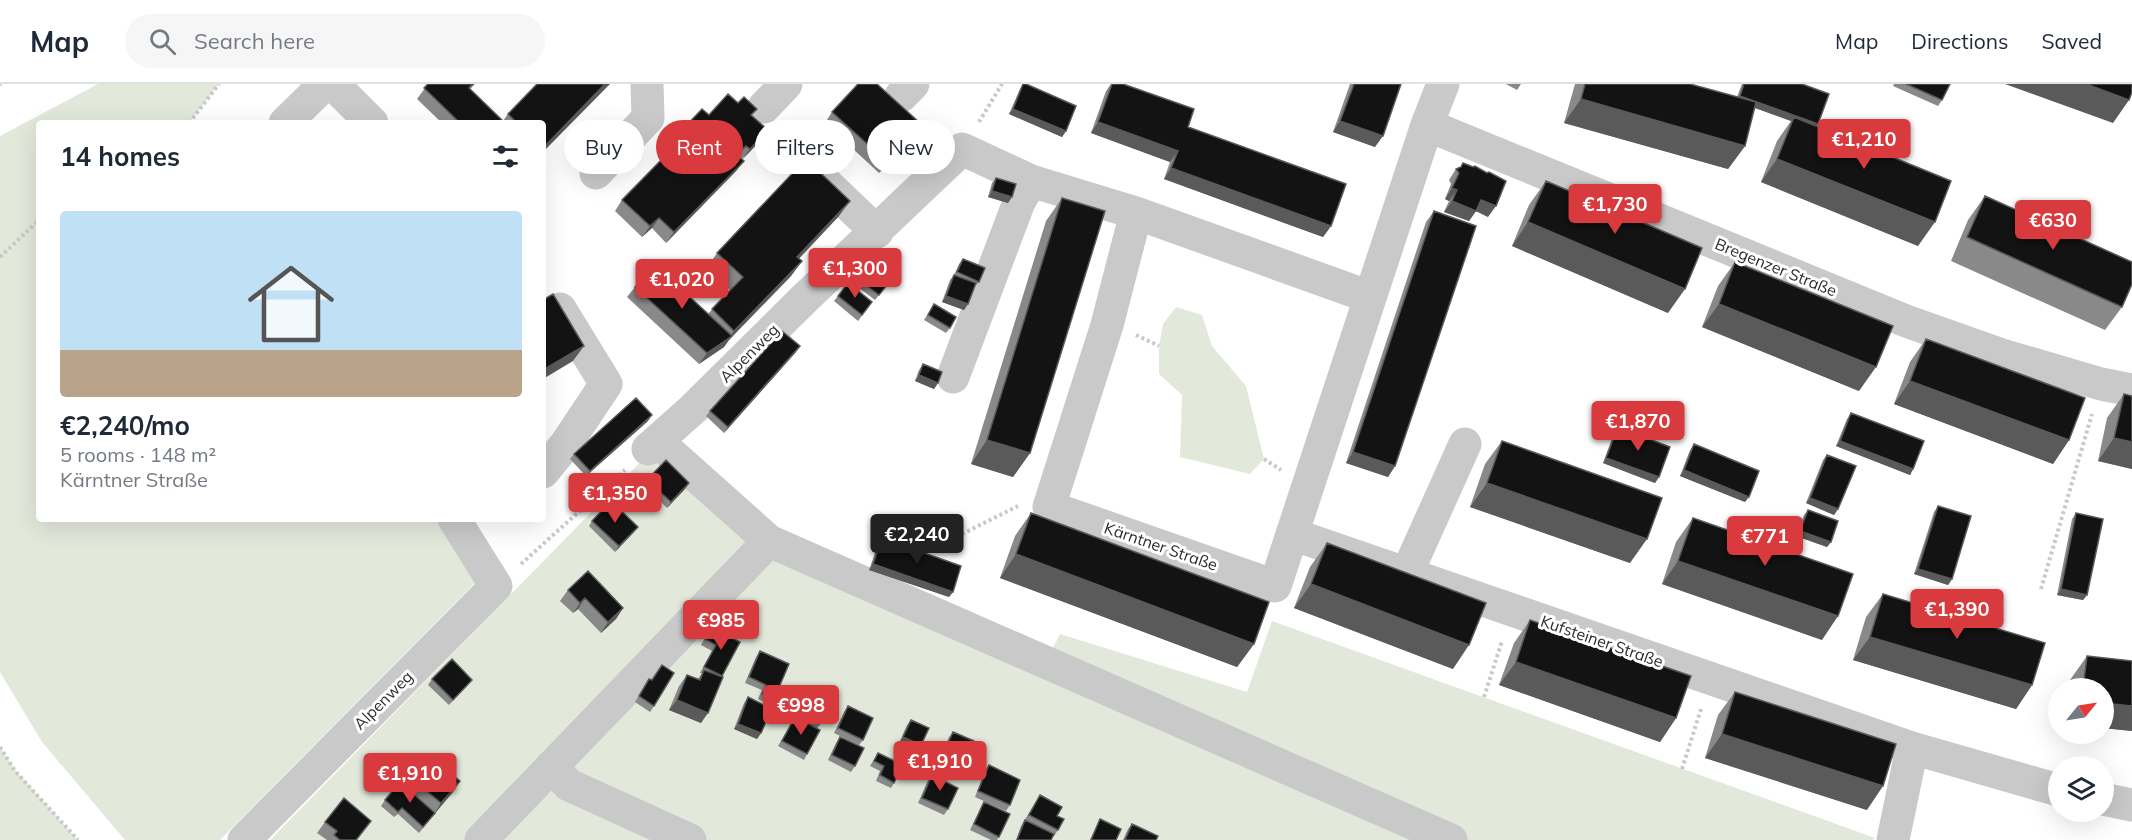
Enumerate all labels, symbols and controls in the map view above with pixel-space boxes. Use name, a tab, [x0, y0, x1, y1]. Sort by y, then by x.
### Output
search box	[125, 14, 545, 68]
text: Map	[30, 24, 89, 59]
icon: search	[146, 25, 179, 58]
text: Search here	[194, 27, 315, 55]
text: Map	[1835, 28, 1878, 54]
text: Directions	[1911, 28, 2008, 54]
text: Saved	[2041, 28, 2102, 54]
pin: €1,210	[1815, 119, 1913, 170]
chip: Buy	[564, 120, 644, 174]
chip: Rent	[656, 120, 743, 174]
chip: Filters	[755, 120, 855, 174]
chip: New	[867, 120, 955, 174]
text: €1,210	[1832, 126, 1896, 151]
text: 14 homes	[60, 140, 180, 173]
icon: filters	[489, 140, 522, 173]
pin: €1,730	[1566, 184, 1664, 235]
text: €1,730	[1583, 191, 1647, 216]
pin: €630	[2017, 200, 2089, 251]
text: €630	[2029, 207, 2077, 232]
street label: Bregenzer Straße	[1712, 233, 1840, 301]
pin: €1,300	[806, 248, 904, 299]
icon: home	[237, 250, 345, 358]
text: €1,300	[823, 255, 887, 280]
pin: €1,020	[633, 259, 731, 310]
text: €1,020	[650, 266, 714, 291]
street label: Alpenweg	[715, 319, 783, 387]
pin: €1,870	[1589, 401, 1687, 452]
text: €1,870	[1606, 408, 1670, 433]
text: €2,240/mo	[60, 409, 190, 442]
text: 5 rooms · 148 m²	[60, 442, 216, 467]
text: Kärntner Straße	[60, 467, 208, 492]
pin: €1,350	[566, 473, 664, 524]
text: €1,350	[583, 480, 647, 505]
pin: €2,240	[868, 514, 966, 565]
pin: €771	[1729, 516, 1801, 567]
street label: Kärntner Straße	[1102, 517, 1220, 575]
text: €2,240	[885, 521, 949, 546]
text: €771	[1741, 523, 1789, 548]
pin: €1,390	[1908, 589, 2006, 640]
text: €1,390	[1925, 596, 1989, 621]
pin: €985	[685, 600, 757, 651]
text: €985	[697, 607, 745, 632]
street label: Kufsteiner Straße	[1538, 611, 1666, 671]
street label: Alpenweg	[349, 666, 417, 734]
north arrow	[2048, 678, 2114, 744]
map controls	[2048, 678, 2114, 822]
pin: €998	[765, 685, 837, 736]
text: €998	[777, 692, 825, 717]
pin: €1,910	[891, 741, 989, 792]
text: €1,910	[908, 748, 972, 773]
pin: €1,910	[361, 753, 459, 804]
button: layers	[2048, 756, 2114, 822]
text: €1,910	[378, 760, 442, 785]

